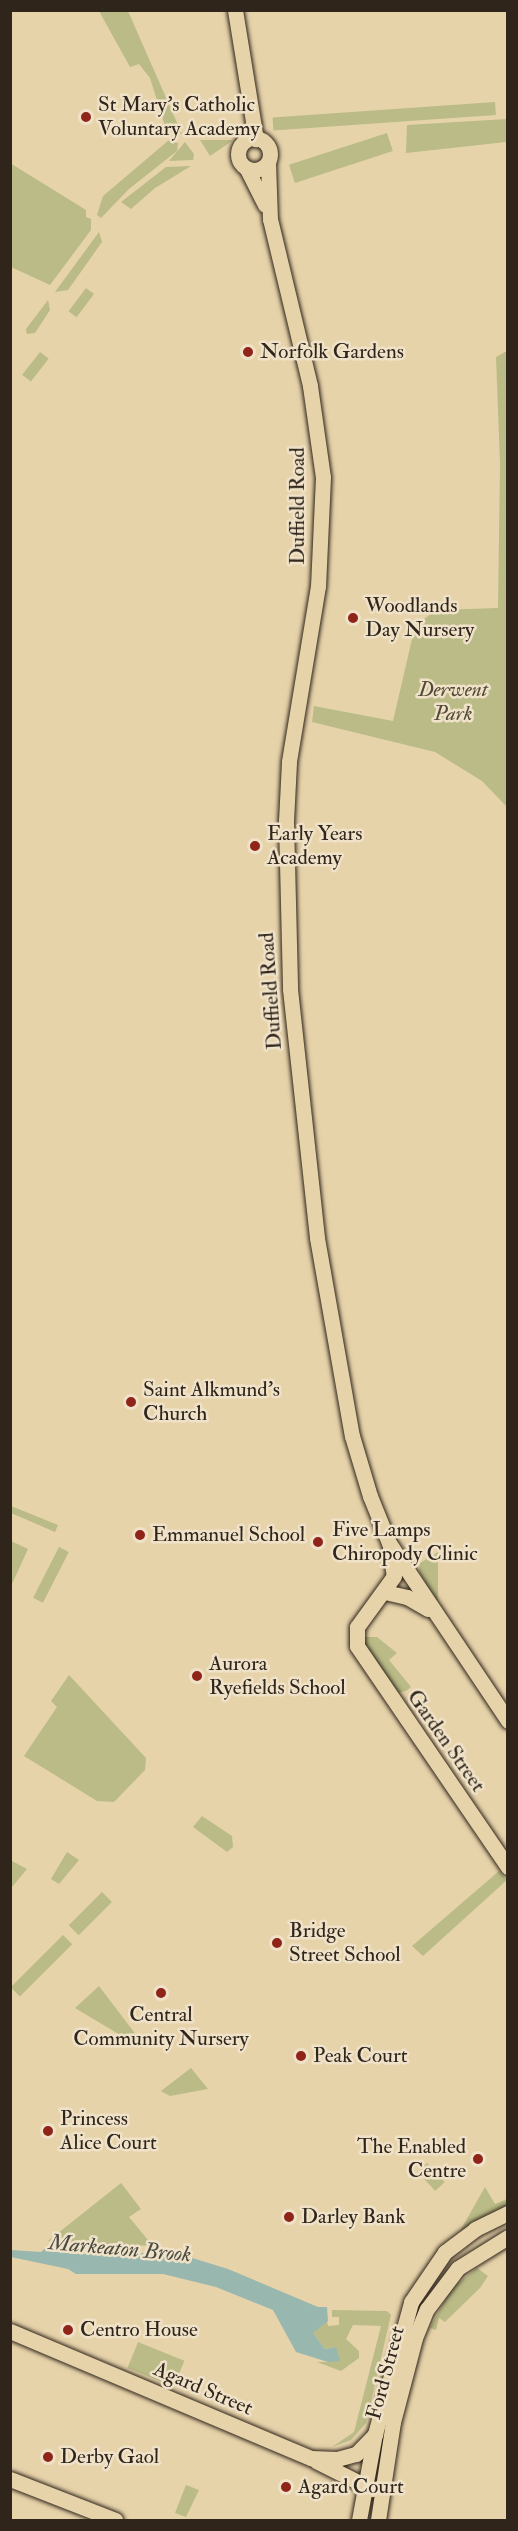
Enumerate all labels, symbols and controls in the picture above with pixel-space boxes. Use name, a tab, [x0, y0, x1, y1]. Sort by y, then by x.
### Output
place label: St Mary's Catholic Voluntary Academy	[98, 92, 260, 142]
marker: St Mary's Catholic Voluntary Academy	[79, 110, 93, 124]
place label: Norfolk Gardens	[260, 339, 404, 365]
marker: Norfolk Gardens	[241, 345, 255, 359]
street label: Duffield Road	[285, 447, 311, 565]
place label: Woodlands Day Nursery	[365, 593, 474, 643]
marker: Woodlands Day Nursery	[346, 611, 360, 625]
park label: Derwent Park	[418, 677, 488, 727]
place label: Early Years Academy	[267, 821, 362, 871]
marker: Early Years Academy	[248, 839, 262, 853]
street label: Duffield Road	[254, 931, 288, 1051]
place label: Saint Alkmund's Church	[143, 1377, 280, 1427]
marker: Saint Alkmund's Church	[124, 1395, 138, 1409]
place label: Five Lamps Chiropody Clinic	[332, 1517, 478, 1567]
place label: Emmanuel School	[152, 1522, 305, 1548]
marker: Emmanuel School	[133, 1528, 147, 1542]
marker: Five Lamps Chiropody Clinic	[309, 1533, 327, 1551]
place label: Aurora Ryefields School	[209, 1651, 346, 1701]
marker: Aurora Ryefields School	[190, 1669, 204, 1683]
street label: Garden Street	[402, 1685, 490, 1797]
place label: Bridge Street School	[289, 1918, 401, 1968]
marker: Bridge Street School	[270, 1936, 284, 1950]
marker: Central Community Nursery	[154, 1986, 168, 2000]
place label: Central Community Nursery	[73, 2002, 249, 2052]
place label: Peak Court	[313, 2043, 408, 2069]
marker: Peak Court	[294, 2049, 308, 2063]
place label: Princess Alice Court	[60, 2106, 157, 2156]
marker: Princess Alice Court	[41, 2124, 55, 2138]
place label: The Enabled Centre	[357, 2134, 466, 2184]
marker: The Enabled Centre	[471, 2152, 485, 2166]
place label: Darley Bank	[301, 2204, 405, 2230]
marker: Darley Bank	[282, 2210, 296, 2224]
water label: Markeaton Brook	[48, 2230, 192, 2268]
place label: Centro House	[80, 2317, 198, 2343]
marker: Centro House	[61, 2323, 75, 2337]
street label: Ford Street	[361, 2323, 411, 2423]
street label: Agard Street	[150, 2357, 256, 2421]
place label: Derby Gaol	[60, 2444, 159, 2470]
marker: Derby Gaol	[41, 2450, 55, 2464]
place label: Agard Court	[298, 2474, 404, 2500]
marker: Agard Court	[279, 2480, 293, 2494]

